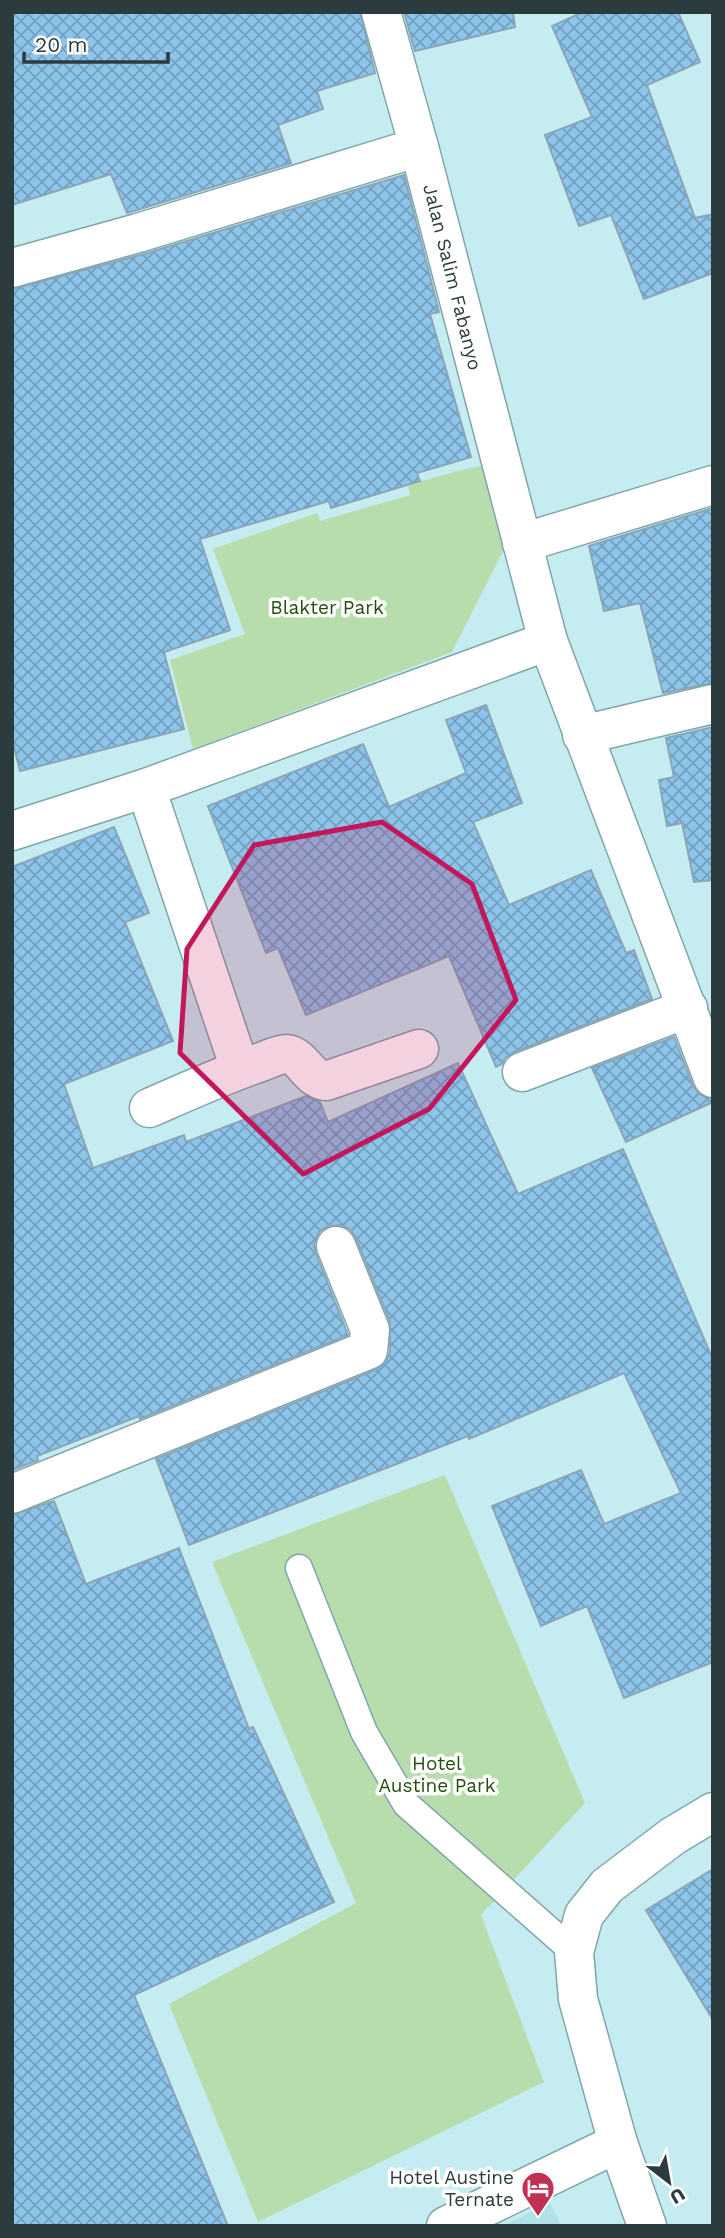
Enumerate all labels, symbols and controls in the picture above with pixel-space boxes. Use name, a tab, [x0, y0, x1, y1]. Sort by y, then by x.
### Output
scale bar	[24, 21, 168, 65]
text: 20 m	[35, 32, 87, 57]
street label: Jalan Salim Fabanyo	[418, 182, 487, 373]
park label: Blakter Park	[270, 596, 384, 619]
park label: Hotel Austine Park	[378, 1752, 496, 1797]
north arrow	[634, 2147, 704, 2217]
place label: Hotel Austine Ternate	[389, 2166, 514, 2211]
hotel icon: Hotel Austine Ternate	[519, 2169, 557, 2218]
text: U	[666, 2183, 689, 2209]

